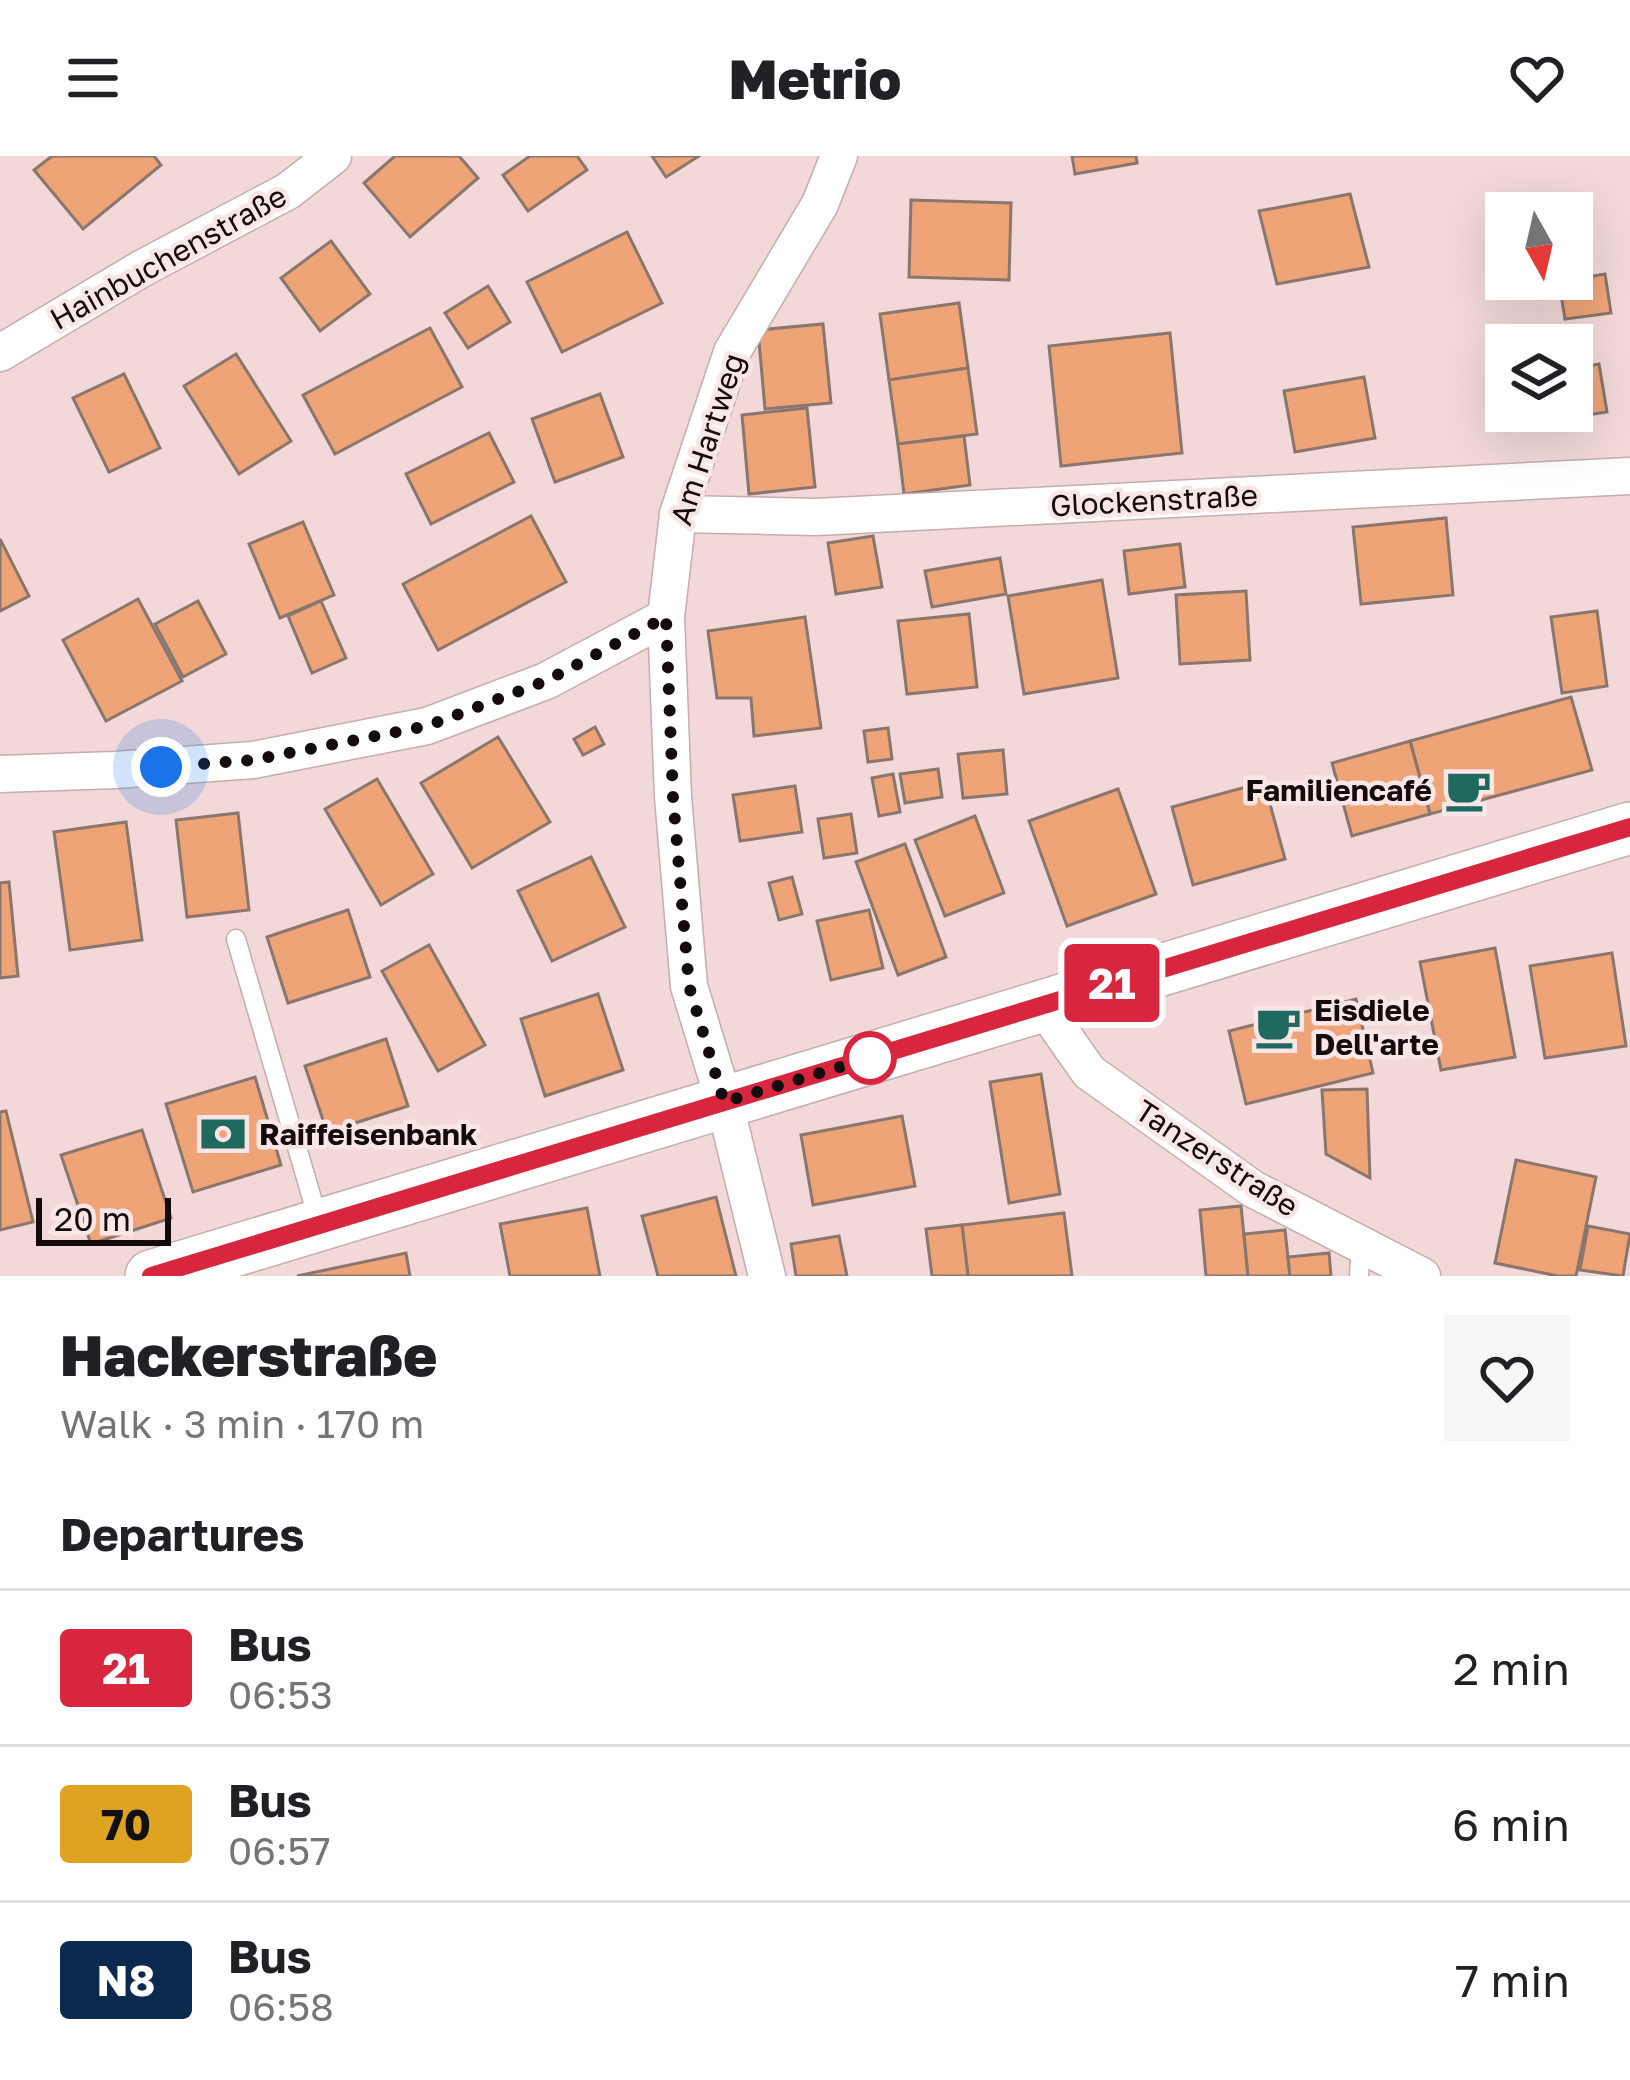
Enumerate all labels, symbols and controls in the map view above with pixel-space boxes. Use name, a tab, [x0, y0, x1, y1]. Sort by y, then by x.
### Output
icon: menu	[60, 45, 126, 111]
icon: heart	[1504, 45, 1570, 111]
text: Metrio	[729, 46, 901, 111]
street label: Hainbuchenstraße	[44, 177, 292, 337]
north arrow	[1485, 192, 1593, 300]
map controls	[1485, 192, 1593, 432]
button: layers	[1485, 324, 1593, 432]
street label: Am Hartweg	[662, 349, 752, 529]
street label: Glockenstraße	[1049, 477, 1259, 523]
your location	[131, 737, 191, 797]
cafe icon: Familiencafé	[1443, 765, 1493, 815]
place label: Familiencafé	[1246, 772, 1432, 808]
line badge: 21	[1058, 944, 1166, 1022]
text: 21	[1088, 958, 1136, 1008]
place label: Eisdiele Dell'arte	[1314, 992, 1439, 1062]
cafe icon: Eisdiele Dell'arte	[1253, 1002, 1303, 1052]
unlabelled marker	[845, 1033, 895, 1083]
street label: Tanzerstraße	[1129, 1092, 1305, 1224]
bank icon: Raiffeisenbank	[198, 1109, 248, 1159]
place label: Raiffeisenbank	[259, 1116, 478, 1152]
scale bar	[36, 1192, 171, 1245]
text: 20 m	[54, 1199, 131, 1238]
button: heart	[1444, 1315, 1570, 1441]
text: Hackerstraße	[60, 1320, 437, 1389]
text: Walk · 3 min · 170 m	[60, 1400, 424, 1447]
text: Departures	[60, 1507, 304, 1561]
text: Bus	[228, 1617, 312, 1671]
text: 2 min	[1453, 1641, 1570, 1695]
text: 21	[102, 1643, 150, 1693]
text: 06:53	[228, 1671, 333, 1718]
text: Bus	[228, 1773, 312, 1827]
text: 6 min	[1452, 1797, 1570, 1851]
text: 70	[101, 1799, 151, 1849]
text: 06:57	[228, 1827, 331, 1874]
text: Bus	[228, 1929, 312, 1983]
text: 7 min	[1455, 1953, 1570, 2007]
text: N8	[97, 1955, 155, 2005]
text: 06:58	[228, 1983, 334, 2030]

